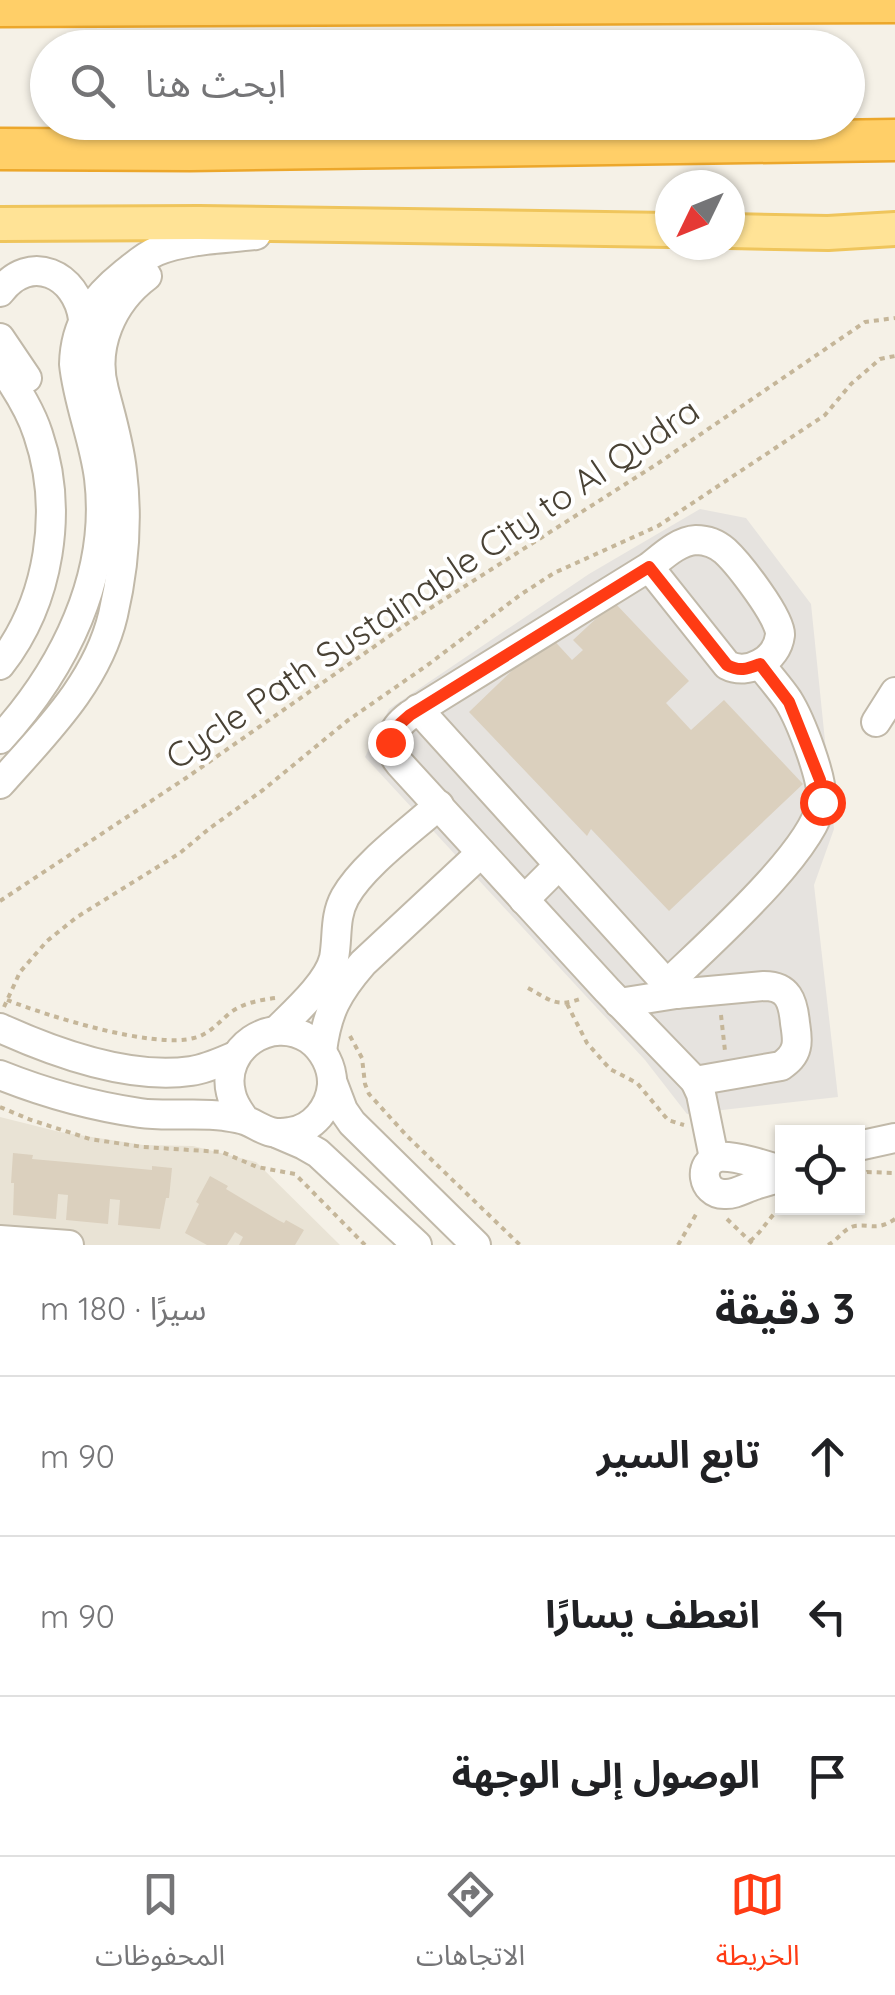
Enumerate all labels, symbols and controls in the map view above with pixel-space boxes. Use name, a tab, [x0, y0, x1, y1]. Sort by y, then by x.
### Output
search box	[30, 30, 865, 140]
icon: search	[65, 58, 120, 113]
text: ابحث هنا	[145, 59, 286, 107]
north arrow	[655, 170, 745, 260]
street label: Cycle Path Sustainable City to Al Qudra	[157, 388, 707, 778]
route end	[368, 720, 414, 766]
route start	[800, 780, 846, 826]
map controls	[775, 1125, 865, 1215]
button: locate	[775, 1125, 865, 1215]
text: 3 دقيقة	[715, 1282, 855, 1335]
text: سيرًا · 180 m	[40, 1288, 206, 1328]
icon: ahead	[800, 1429, 855, 1484]
text: تابع السير	[597, 1430, 760, 1478]
text: 90 m	[40, 1436, 115, 1476]
icon: left	[800, 1589, 855, 1644]
text: انعطف يسارًا	[545, 1590, 760, 1638]
text: 90 m	[40, 1596, 115, 1636]
icon: arrive	[800, 1749, 855, 1804]
text: الوصول إلى الوجهة	[452, 1750, 760, 1798]
tab: المحفوظات	[95, 1867, 225, 1986]
tab: الاتجاهات	[416, 1867, 525, 1986]
tab: الخريطة	[716, 1867, 800, 1986]

